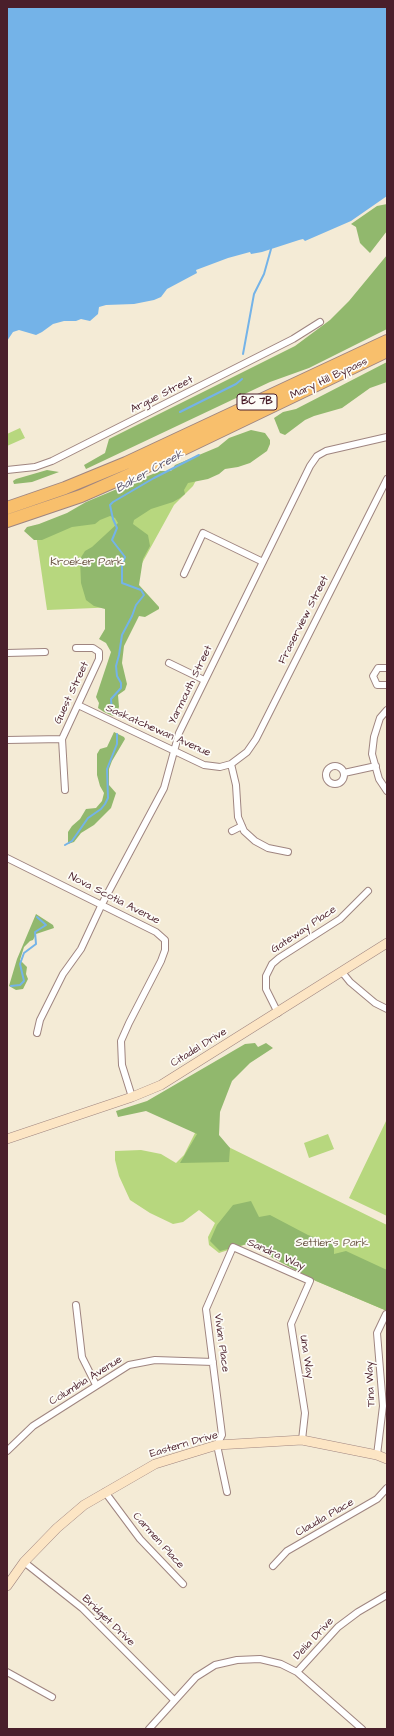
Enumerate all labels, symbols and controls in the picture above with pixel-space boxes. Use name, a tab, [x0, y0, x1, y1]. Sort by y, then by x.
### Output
street label: Mary Hill Bypass	[288, 355, 370, 403]
street label: Argue Street	[128, 374, 196, 416]
road number: BC 7B	[237, 394, 277, 410]
water label: Baker Creek	[114, 447, 186, 497]
park label: Kroeker Park	[50, 556, 124, 570]
street label: Fraserview Street	[276, 574, 332, 666]
street label: Yarmouth Street	[166, 643, 216, 727]
street label: Guest Street	[52, 660, 92, 726]
street label: Saskatchewan Avenue	[103, 702, 213, 760]
street label: Nova Scotia Avenue	[66, 870, 162, 928]
street label: Gateway Place	[269, 903, 339, 957]
street label: Citadel Drive	[168, 1026, 230, 1070]
street label: Sandra Way	[245, 1236, 307, 1274]
park label: Settler's Park	[296, 1237, 368, 1251]
street label: Vivian Place	[210, 1313, 232, 1373]
street label: Una Way	[296, 1334, 316, 1380]
street label: Columbia Avenue	[47, 1353, 125, 1409]
street label: Tina Way	[363, 1361, 379, 1407]
street label: Eastern Drive	[148, 1429, 220, 1461]
street label: Claudia Place	[293, 1496, 357, 1540]
street label: Carmen Place	[129, 1510, 187, 1572]
street label: Bridget Drive	[79, 1593, 137, 1649]
street label: Delia Drive	[291, 1615, 337, 1663]

